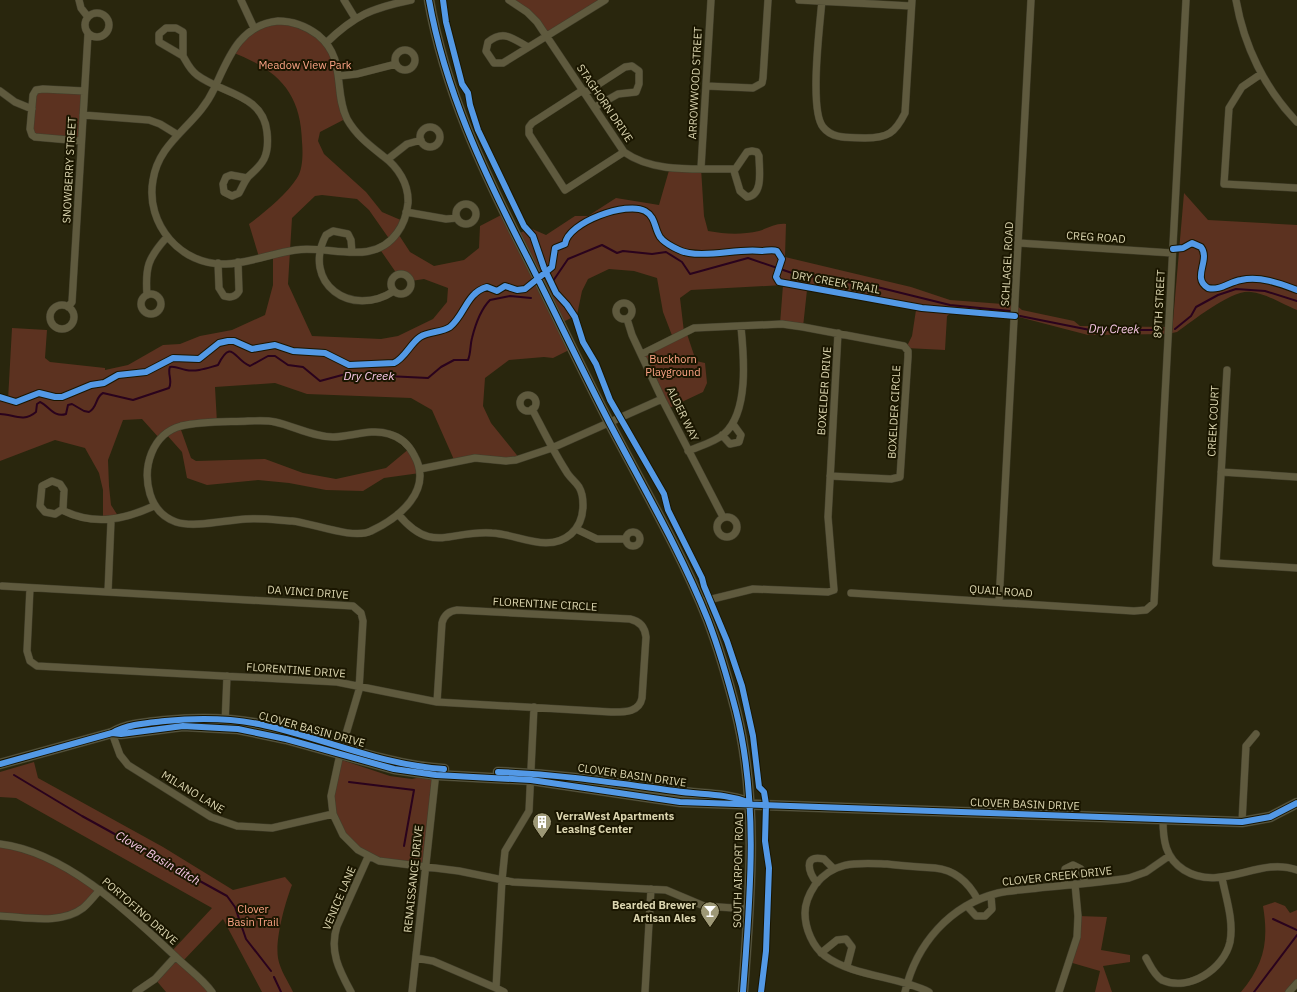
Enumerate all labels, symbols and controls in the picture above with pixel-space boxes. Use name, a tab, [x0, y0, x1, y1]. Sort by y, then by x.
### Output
street label: ARROWWOOD STREET	[685, 26, 705, 140]
park label: Meadow View Park	[258, 58, 352, 72]
street label: STAGHORN DRIVE	[574, 61, 636, 145]
street label: SNOWBERRY STREET	[59, 116, 79, 224]
street label: SCHLAGEL ROAD	[998, 221, 1016, 307]
street label: CREG ROAD	[1066, 228, 1126, 246]
street label: DRY CREEK TRAIL	[791, 267, 882, 297]
street label: 89TH STREET	[1150, 269, 1168, 339]
water label: Dry Creek	[1088, 321, 1140, 336]
street label: BOXELDER DRIVE	[814, 346, 834, 436]
park label: Buckhorn Playground	[645, 352, 701, 379]
street label: BOXELDER CIRCLE	[885, 365, 903, 459]
water label: Dry Creek	[344, 368, 395, 383]
street label: CREEK COURT	[1204, 384, 1222, 457]
street label: ALDER WAY	[664, 385, 702, 444]
street label: DA VINCI DRIVE	[267, 582, 349, 602]
street label: QUAIL ROAD	[969, 582, 1033, 600]
street label: FLORENTINE CIRCLE	[492, 594, 598, 614]
street label: FLORENTINE DRIVE	[246, 660, 346, 680]
street label: CLOVER BASIN DRIVE	[257, 708, 367, 750]
street label: CLOVER BASIN DRIVE	[577, 760, 687, 790]
street label: MILANO LANE	[159, 768, 227, 816]
street label: CLOVER BASIN DRIVE	[970, 795, 1080, 813]
place label: VerraWest Apartments Leasing Center	[556, 809, 675, 836]
building icon: VerraWest Apartments Leasing Center	[531, 811, 553, 839]
street label: SOUTH AIRPORT ROAD	[730, 812, 746, 928]
street label: RENAISSANCE DRIVE	[400, 825, 426, 933]
water label: Clover Basin ditch	[113, 827, 203, 888]
street label: CLOVER CREEK DRIVE	[1001, 863, 1113, 889]
street label: VENICE LANE	[319, 864, 359, 932]
street label: PORTOFINO DRIVE	[99, 874, 181, 948]
place label: Bearded Brewer Artisan Ales	[612, 898, 697, 925]
bar icon: Bearded Brewer Artisan Ales	[699, 900, 721, 928]
park label: Clover Basin Trail	[227, 902, 279, 929]

